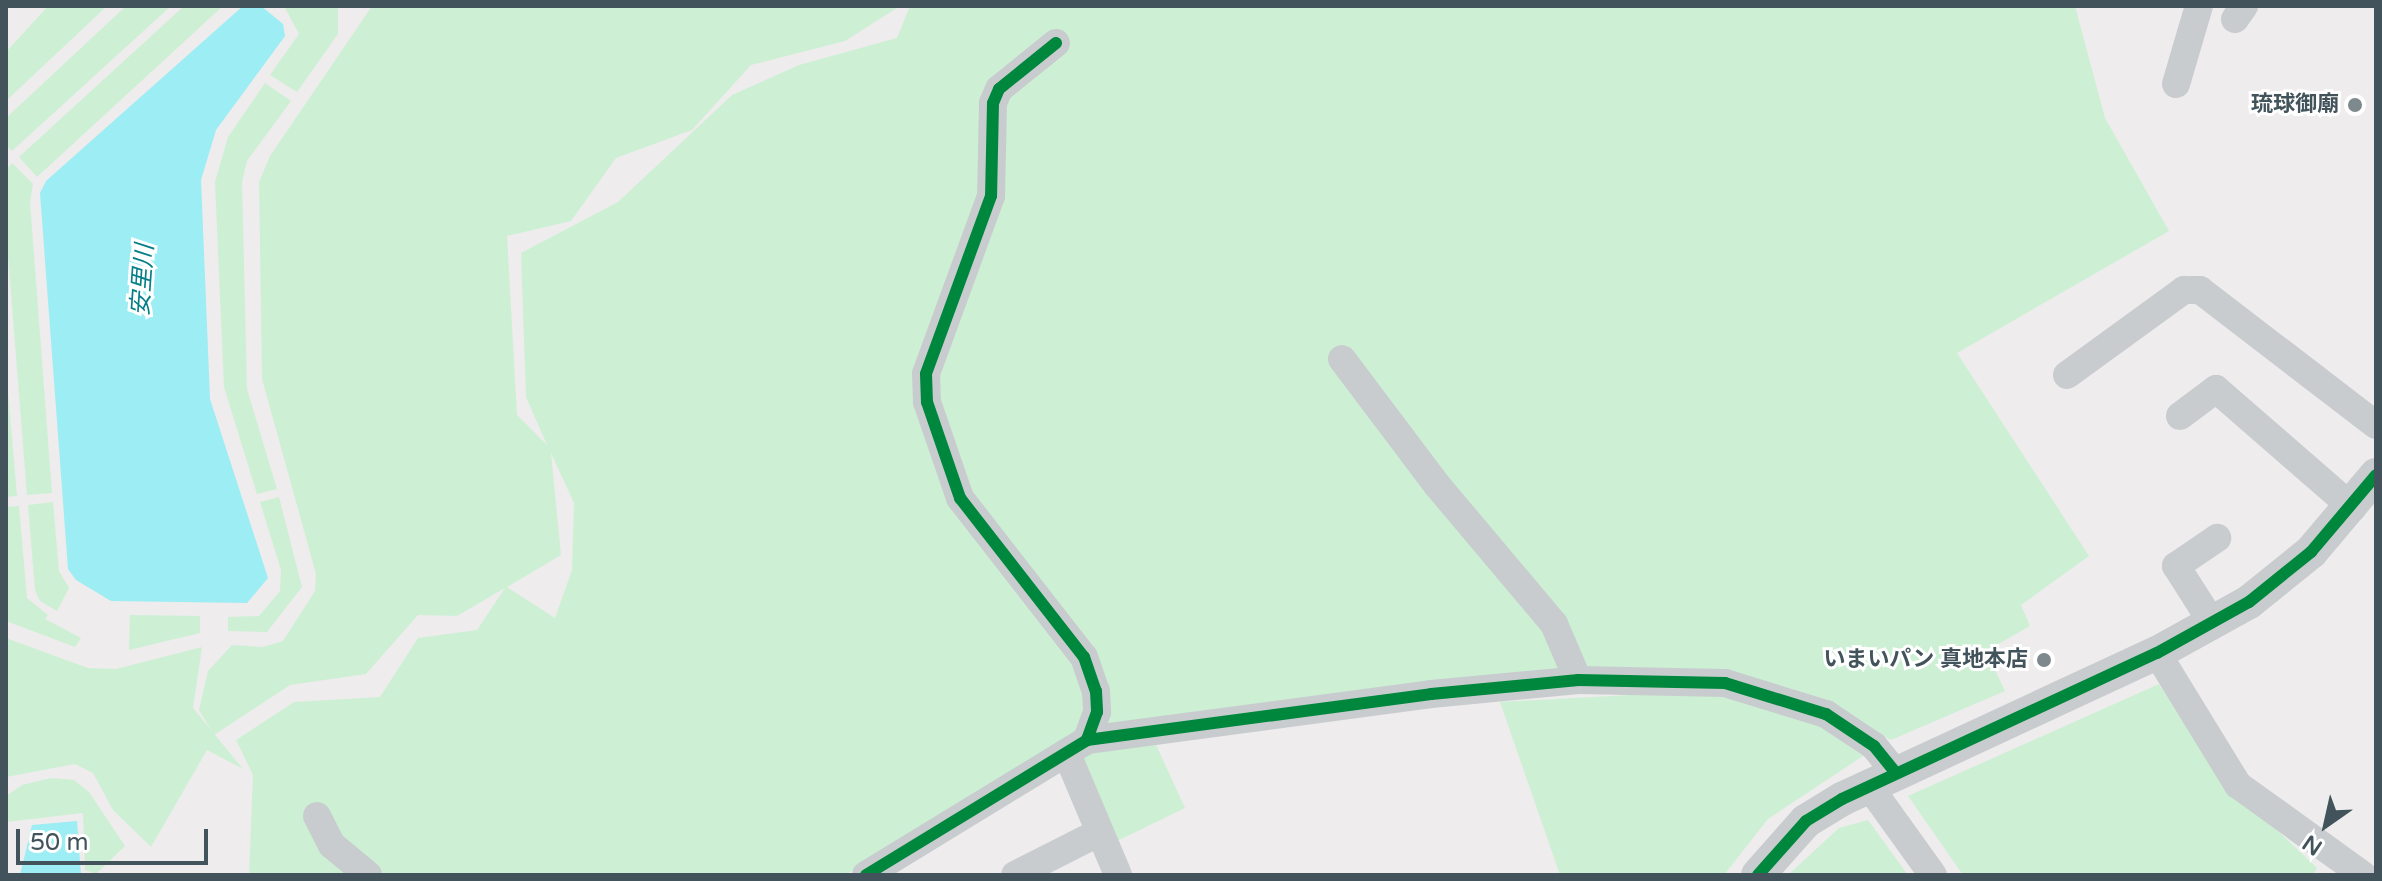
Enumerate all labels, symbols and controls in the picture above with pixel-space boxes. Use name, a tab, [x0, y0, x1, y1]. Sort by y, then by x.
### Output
place label: 琉球御廟	[2251, 92, 2339, 118]
marker: 琉球御廟	[2346, 96, 2364, 114]
water label: 安里川	[126, 243, 160, 317]
place label: いまいパン 真地本店	[1824, 647, 2028, 673]
marker: いまいパン 真地本店	[2035, 651, 2053, 669]
north arrow	[2286, 785, 2366, 865]
scale bar	[20, 813, 212, 863]
text: 50 m	[30, 828, 88, 857]
text: N	[2298, 829, 2327, 861]

